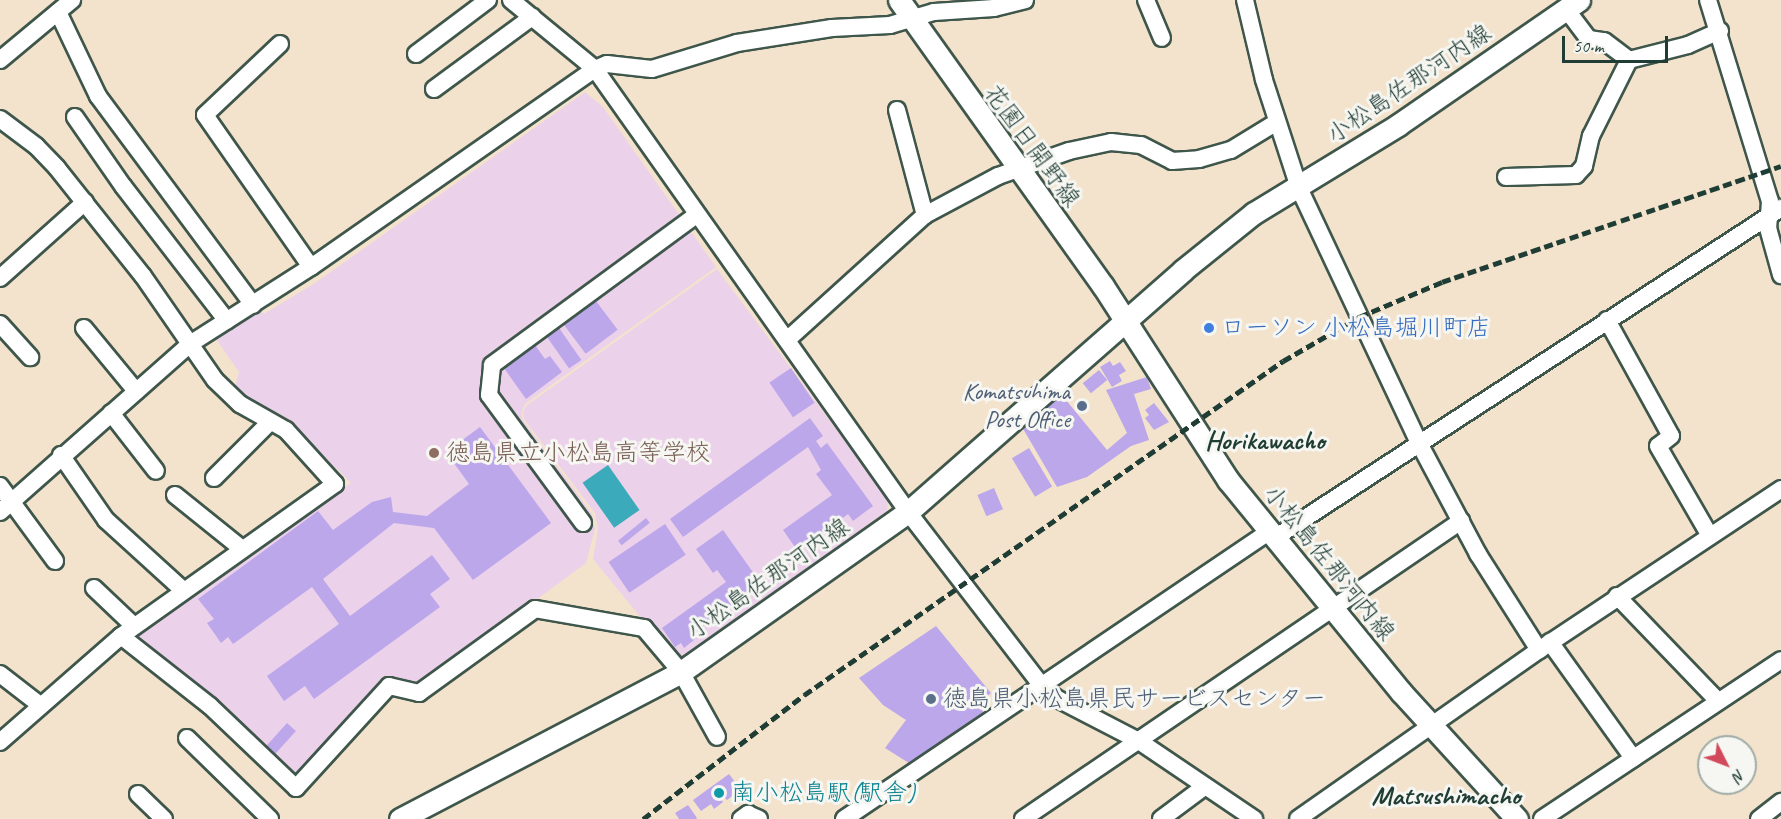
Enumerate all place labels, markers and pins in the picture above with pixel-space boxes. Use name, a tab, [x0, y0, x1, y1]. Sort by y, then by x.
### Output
place label: ローソン 小松島堀川町店	[1221, 314, 1491, 342]
marker: ローソン 小松島堀川町店	[1202, 321, 1216, 335]
place label: Komatsuhima Post Office	[963, 378, 1070, 434]
marker: Komatsuhima Post Office	[1075, 399, 1089, 413]
place label: 徳島県立小松島高等学校	[446, 439, 710, 467]
marker: 徳島県立小松島高等学校	[427, 446, 441, 460]
place label: 徳島県小松島県民サービスセンター	[943, 685, 1327, 713]
marker: 徳島県小松島県民サービスセンター	[924, 692, 938, 706]
place label: 南小松島駅(駅舎)	[731, 779, 915, 807]
marker: 南小松島駅(駅舎)	[712, 786, 726, 800]

